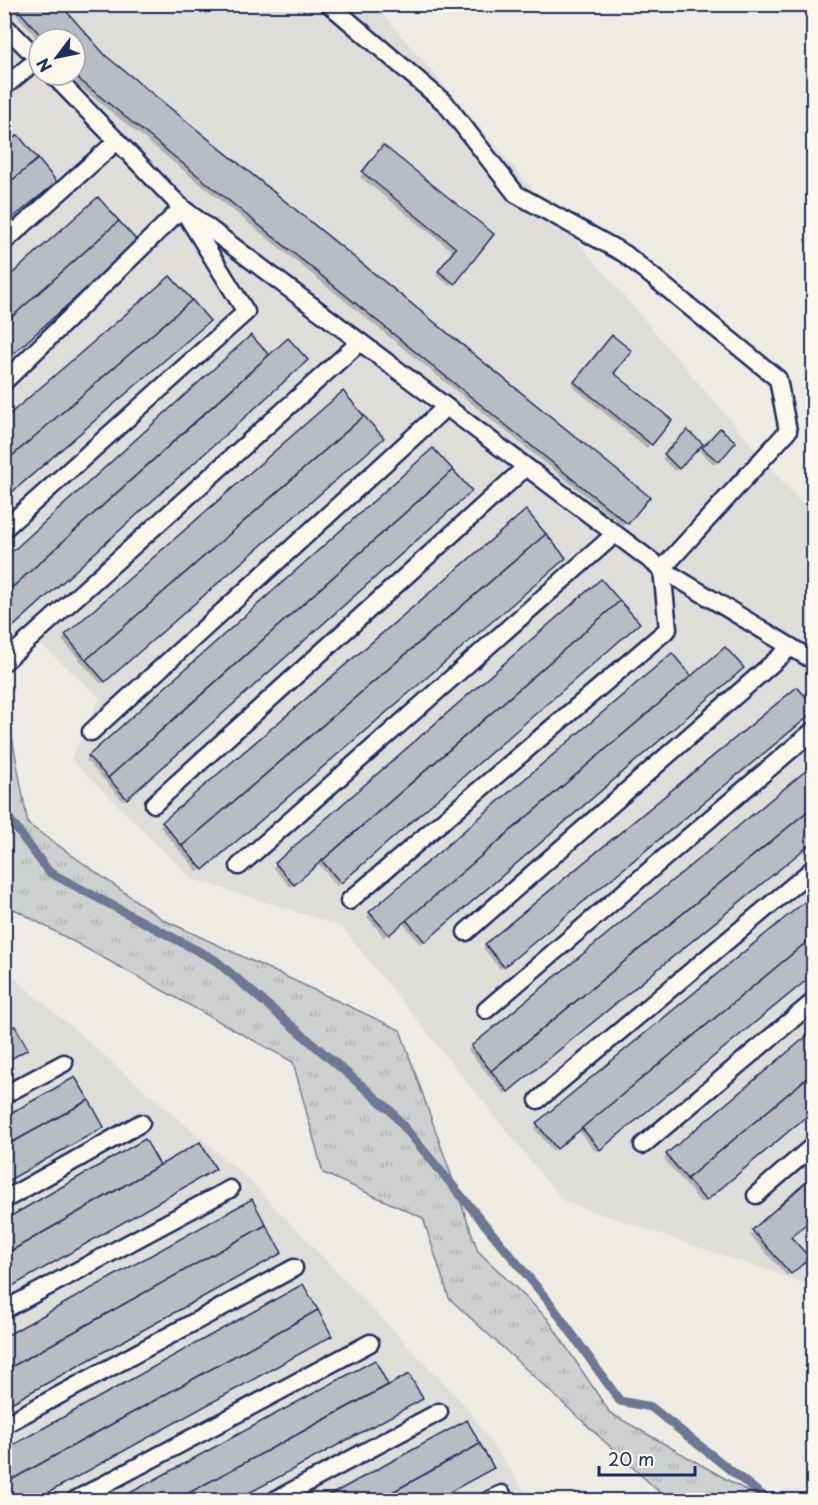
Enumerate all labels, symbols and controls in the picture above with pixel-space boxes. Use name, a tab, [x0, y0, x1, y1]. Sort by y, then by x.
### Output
north arrow	[27, 27, 87, 87]
text: N	[30, 54, 57, 77]
scale bar	[599, 1439, 695, 1477]
text: 20 m	[608, 1445, 654, 1472]

